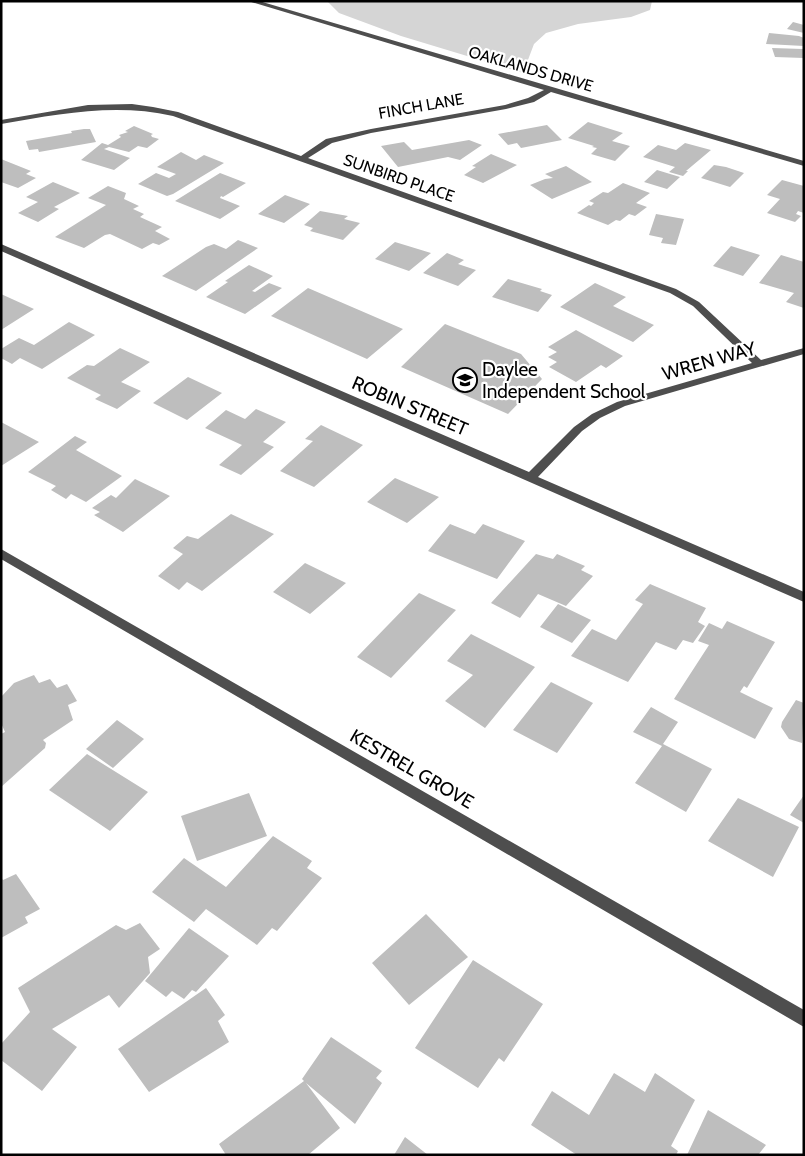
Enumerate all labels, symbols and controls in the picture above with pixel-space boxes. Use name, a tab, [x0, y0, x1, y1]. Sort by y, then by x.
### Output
street label: OAKLANDS DRIVE	[466, 42, 596, 96]
street label: FINCH LANE	[377, 89, 465, 123]
street label: SUNBIRD PLACE	[341, 150, 457, 206]
street label: WREN WAY	[660, 337, 759, 385]
place label: Daylee Independent School	[482, 358, 646, 403]
school or university icon: Daylee Independent School	[452, 367, 478, 393]
street label: ROBIN STREET	[349, 371, 471, 441]
street label: KESTREL GROVE	[346, 724, 478, 814]

